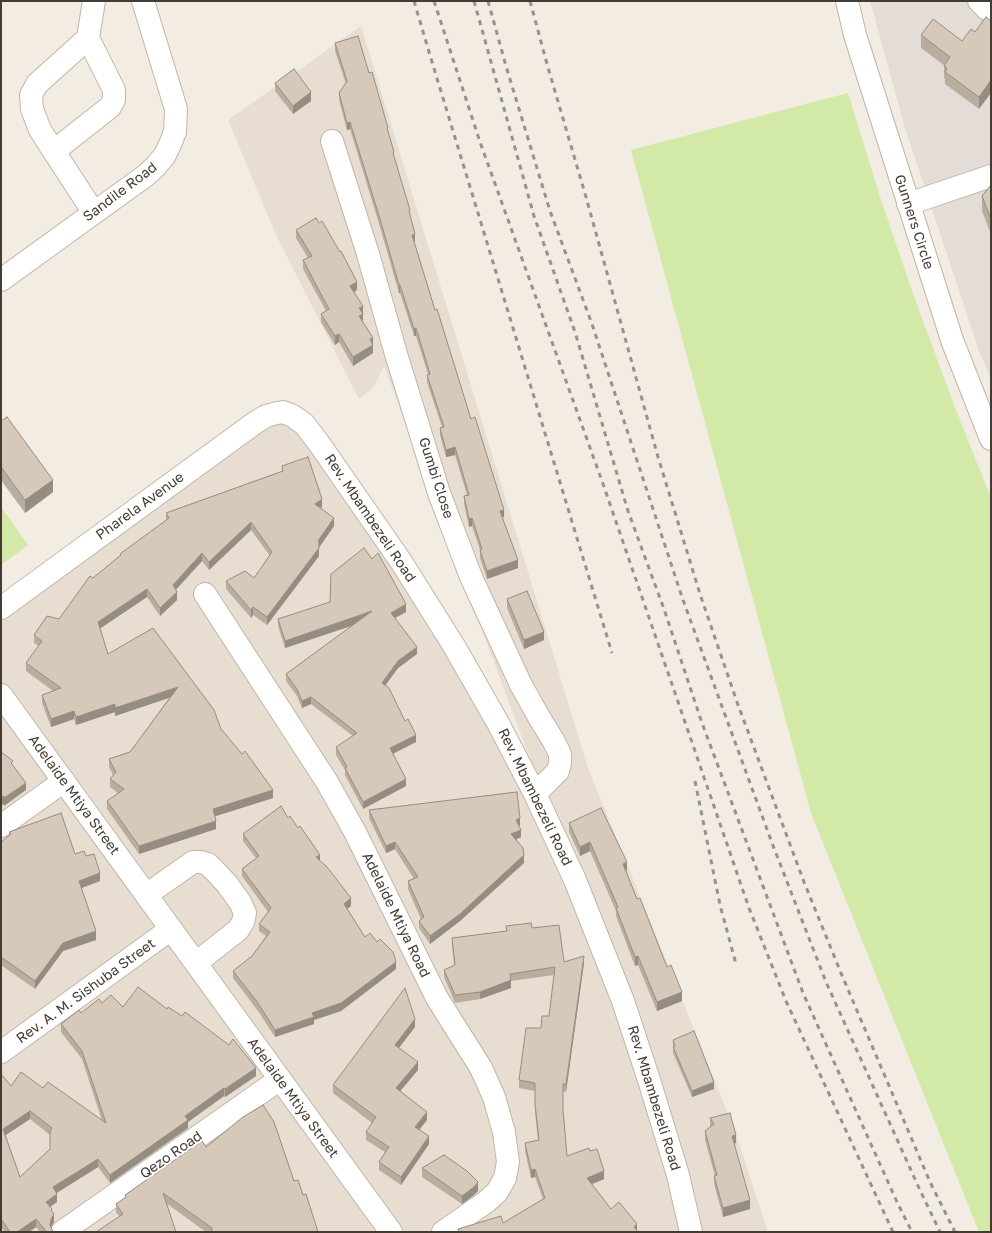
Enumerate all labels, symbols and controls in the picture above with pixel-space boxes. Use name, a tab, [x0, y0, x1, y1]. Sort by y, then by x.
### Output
street label: Sandile Road	[80, 159, 160, 225]
street label: Gunners Circle	[891, 172, 937, 272]
street label: Gumbi Close	[415, 435, 457, 521]
street label: Rev. Mbambezeli Road	[321, 451, 419, 585]
street label: Pharela Avenue	[93, 469, 187, 543]
street label: Rev. Mbambezeli Road	[494, 726, 576, 868]
street label: Adelaide Mtiya Street	[25, 732, 123, 858]
street label: Adelaide Mtiya Road	[358, 850, 434, 980]
street label: Rev. A. M. Sishuba Street	[13, 935, 159, 1047]
street label: Rev. Mbambezeli Road	[624, 1023, 684, 1173]
street label: Adelaide Mtiya Street	[244, 1035, 342, 1161]
street label: Qezo Road	[137, 1128, 205, 1182]

